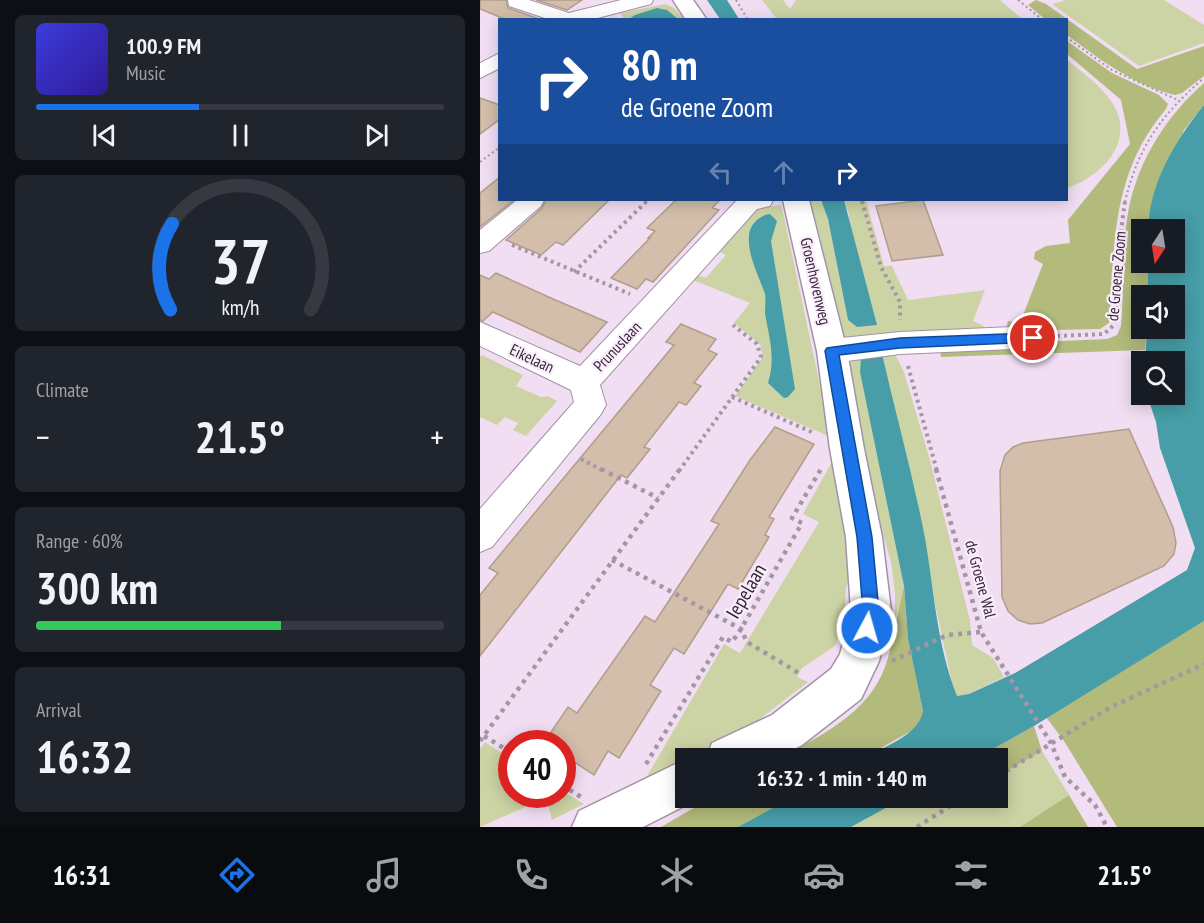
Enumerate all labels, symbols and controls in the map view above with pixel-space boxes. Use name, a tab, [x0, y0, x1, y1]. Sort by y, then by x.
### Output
text: 100.9 FM	[126, 32, 201, 60]
text: 80 m	[621, 37, 698, 92]
icon: right	[522, 42, 600, 120]
text: Music	[126, 60, 166, 86]
text: de Groene Zoom	[621, 90, 773, 124]
icon: previous	[88, 119, 121, 152]
icon: pause	[224, 119, 257, 152]
icon: next	[360, 119, 393, 152]
icon: left	[704, 156, 737, 189]
icon: ahead	[767, 156, 800, 189]
icon: right	[830, 156, 863, 189]
north arrow	[1131, 219, 1185, 273]
map controls	[1131, 219, 1185, 405]
text: 37	[210, 220, 270, 301]
street label: de Groene Zoom	[1102, 230, 1130, 322]
street label: Groenhovenweg	[796, 235, 836, 327]
button: sound	[1131, 285, 1185, 339]
text: km/h	[221, 294, 259, 322]
pin	[1007, 312, 1058, 363]
street label: Prunuslaan	[589, 317, 645, 375]
icon: arrive	[1016, 321, 1049, 354]
street label: Eikelaan	[507, 339, 557, 377]
button: search	[1131, 351, 1185, 405]
text: Climate	[36, 377, 89, 403]
text: 21.5°	[195, 407, 285, 465]
text: −	[36, 415, 50, 458]
text: +	[430, 415, 444, 458]
text: Range · 60%	[36, 528, 123, 554]
street label: de Groene Wal	[961, 538, 1001, 620]
text: 300 km	[36, 558, 158, 616]
street label: Iepelaan	[720, 559, 772, 623]
position arrow	[835, 596, 899, 660]
text: Arrival	[36, 697, 81, 723]
text: 16:32	[36, 727, 133, 785]
speed limit sign: 40	[498, 730, 576, 808]
text: 16:32 · 1 min · 140 m	[756, 764, 927, 792]
icon: directions	[216, 854, 258, 896]
icon: music	[363, 854, 405, 896]
icon: phone	[510, 854, 552, 896]
icon: climate	[656, 854, 698, 896]
icon: car	[803, 854, 845, 896]
icon: filters	[950, 854, 992, 896]
text: 16:31	[52, 858, 111, 892]
text: 21.5°	[1097, 858, 1151, 892]

